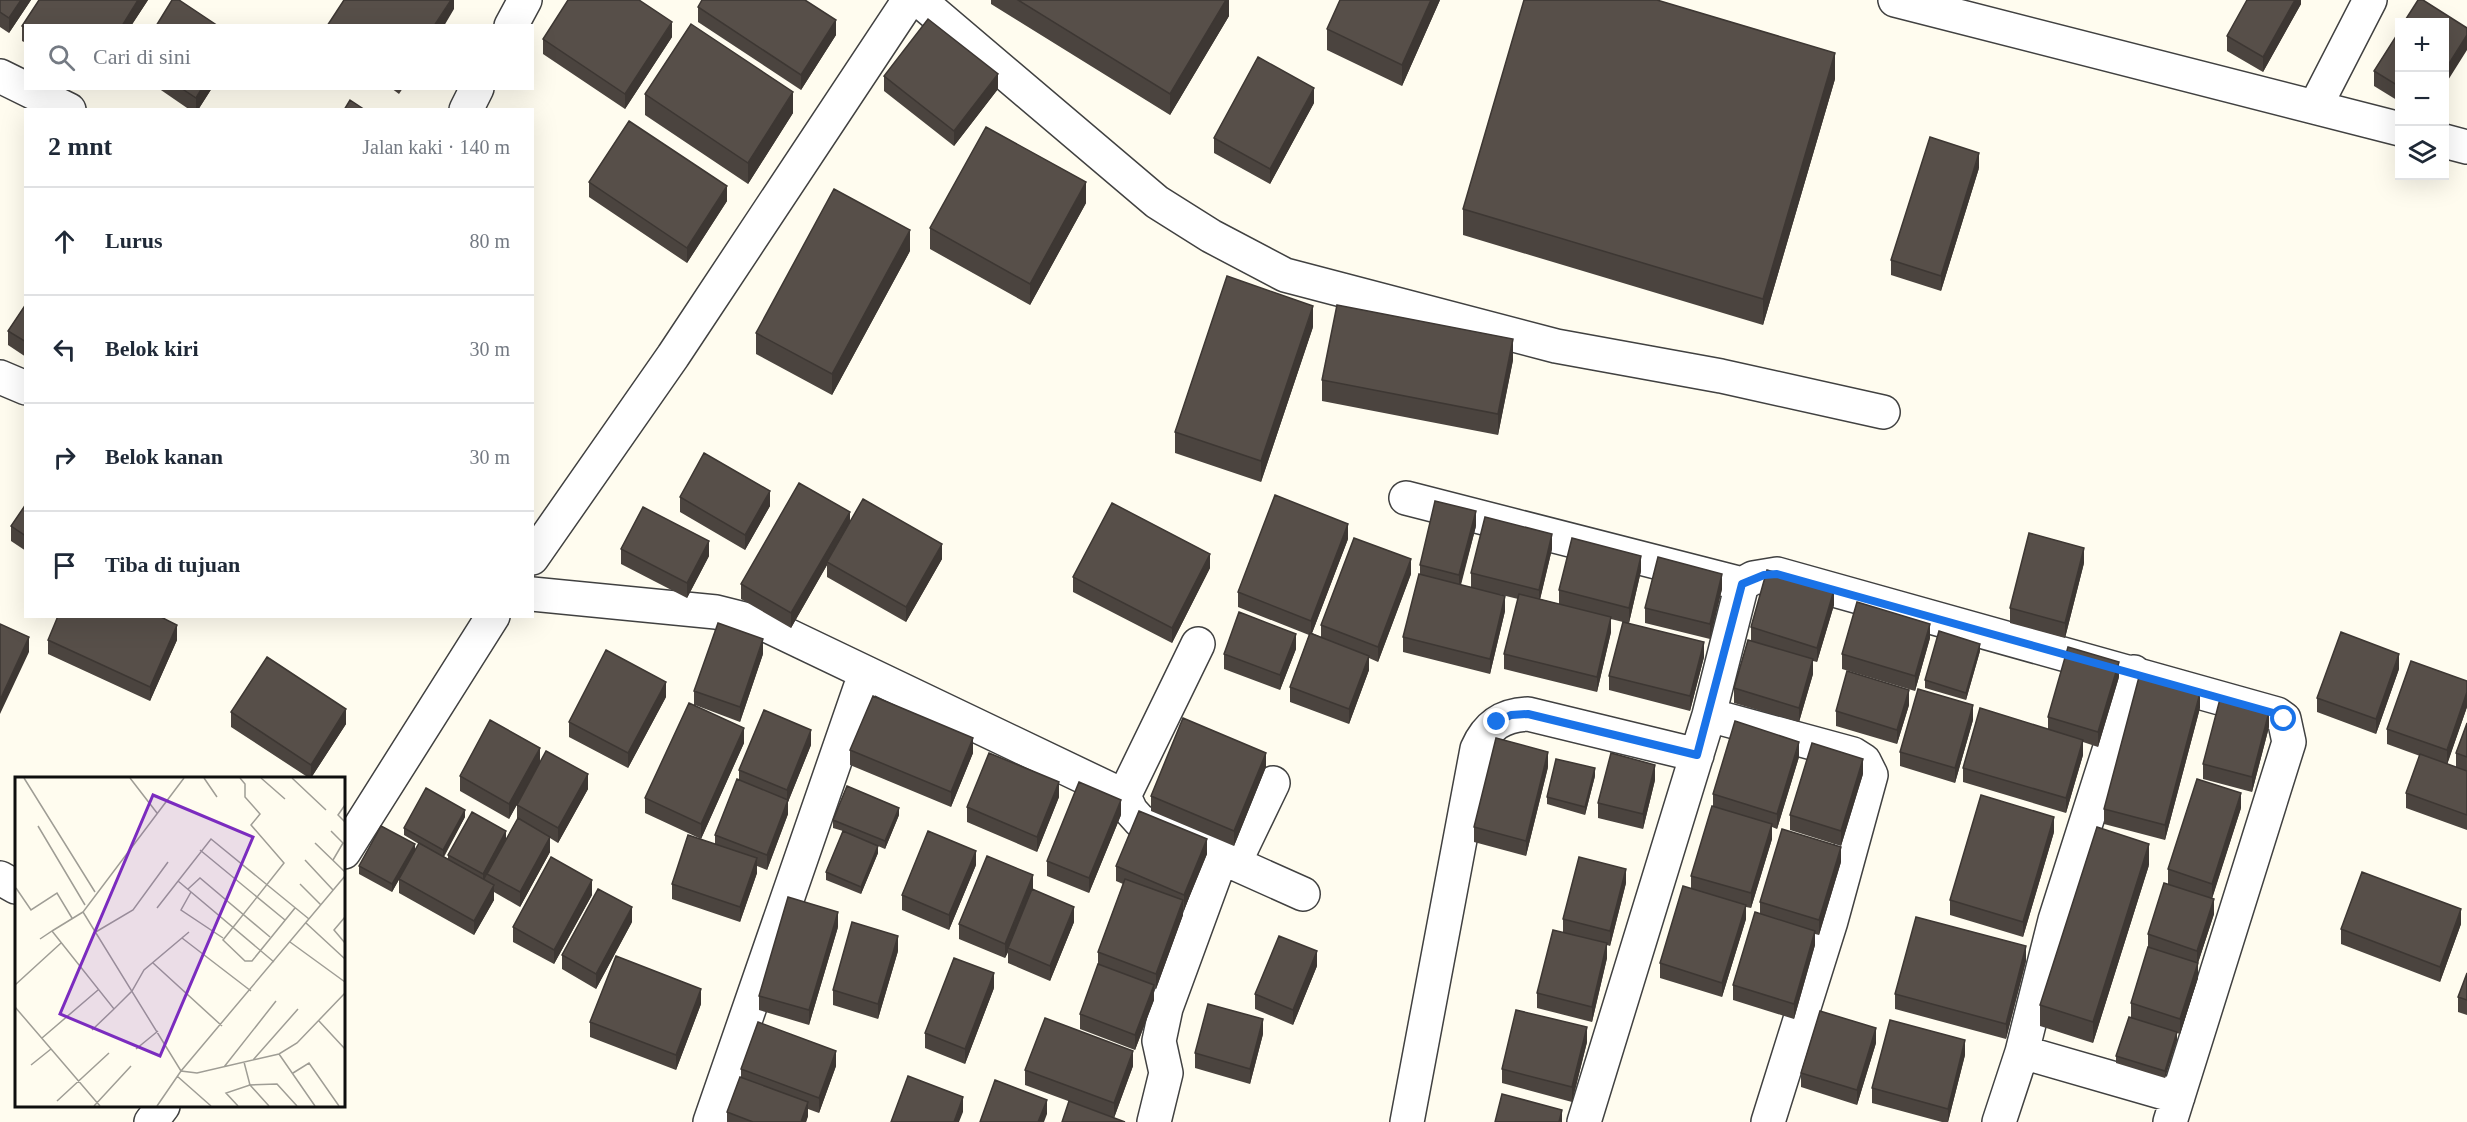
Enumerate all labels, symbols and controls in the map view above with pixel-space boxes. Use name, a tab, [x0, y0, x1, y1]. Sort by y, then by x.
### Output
map controls	[2395, 18, 2449, 180]
button: +	[2395, 18, 2449, 72]
search box	[24, 24, 534, 90]
icon: search	[45, 41, 78, 74]
text: Cari di sini	[93, 44, 191, 69]
button: −	[2395, 72, 2449, 126]
button: layers	[2395, 126, 2449, 180]
text: 2 mnt	[48, 132, 112, 161]
text: Jalan kaki · 140 m	[362, 136, 510, 158]
icon: ahead	[48, 225, 81, 258]
text: Lurus	[105, 228, 162, 253]
text: 80 m	[469, 230, 510, 252]
icon: left	[48, 333, 81, 366]
text: Belok kiri	[105, 336, 199, 361]
text: 30 m	[469, 338, 510, 360]
icon: right	[48, 441, 81, 474]
text: Belok kanan	[105, 444, 223, 469]
text: 30 m	[469, 446, 510, 468]
icon: arrive	[48, 549, 81, 582]
text: Tiba di tujuan	[105, 552, 240, 577]
route start	[2270, 705, 2296, 731]
route end	[1483, 708, 1509, 734]
inset map	[15, 777, 345, 1107]

